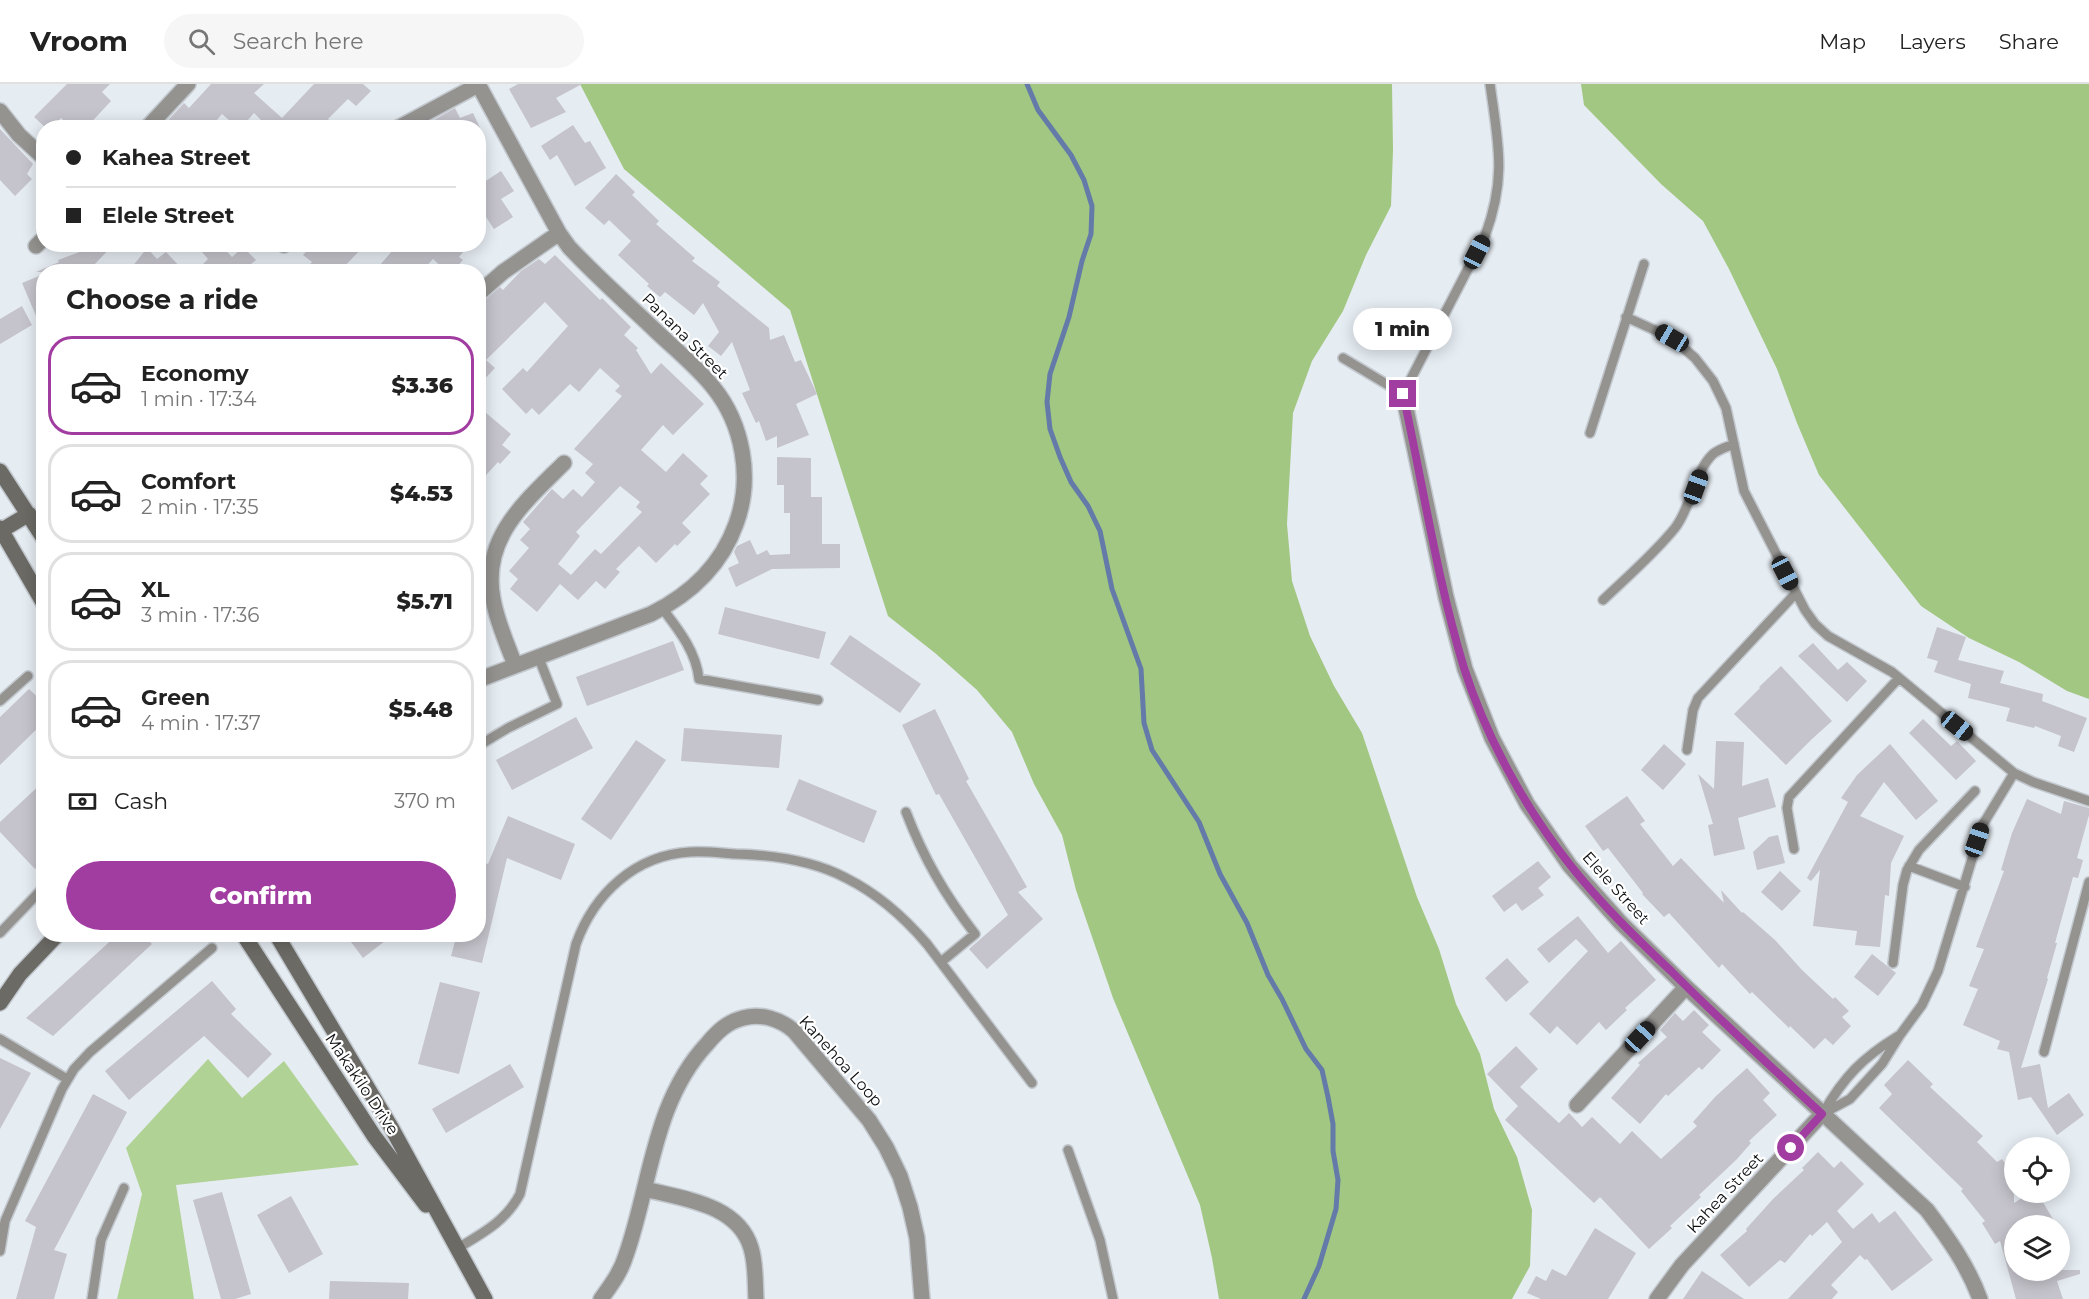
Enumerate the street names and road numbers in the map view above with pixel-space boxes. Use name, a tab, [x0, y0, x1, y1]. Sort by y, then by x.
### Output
street label: Panana Street	[638, 289, 732, 383]
street label: Elele Street	[1578, 848, 1654, 929]
street label: Kanehoa Loop	[795, 1012, 887, 1110]
street label: Makakilo Drive	[321, 1030, 403, 1138]
street label: Kahea Street	[1683, 1149, 1767, 1237]

